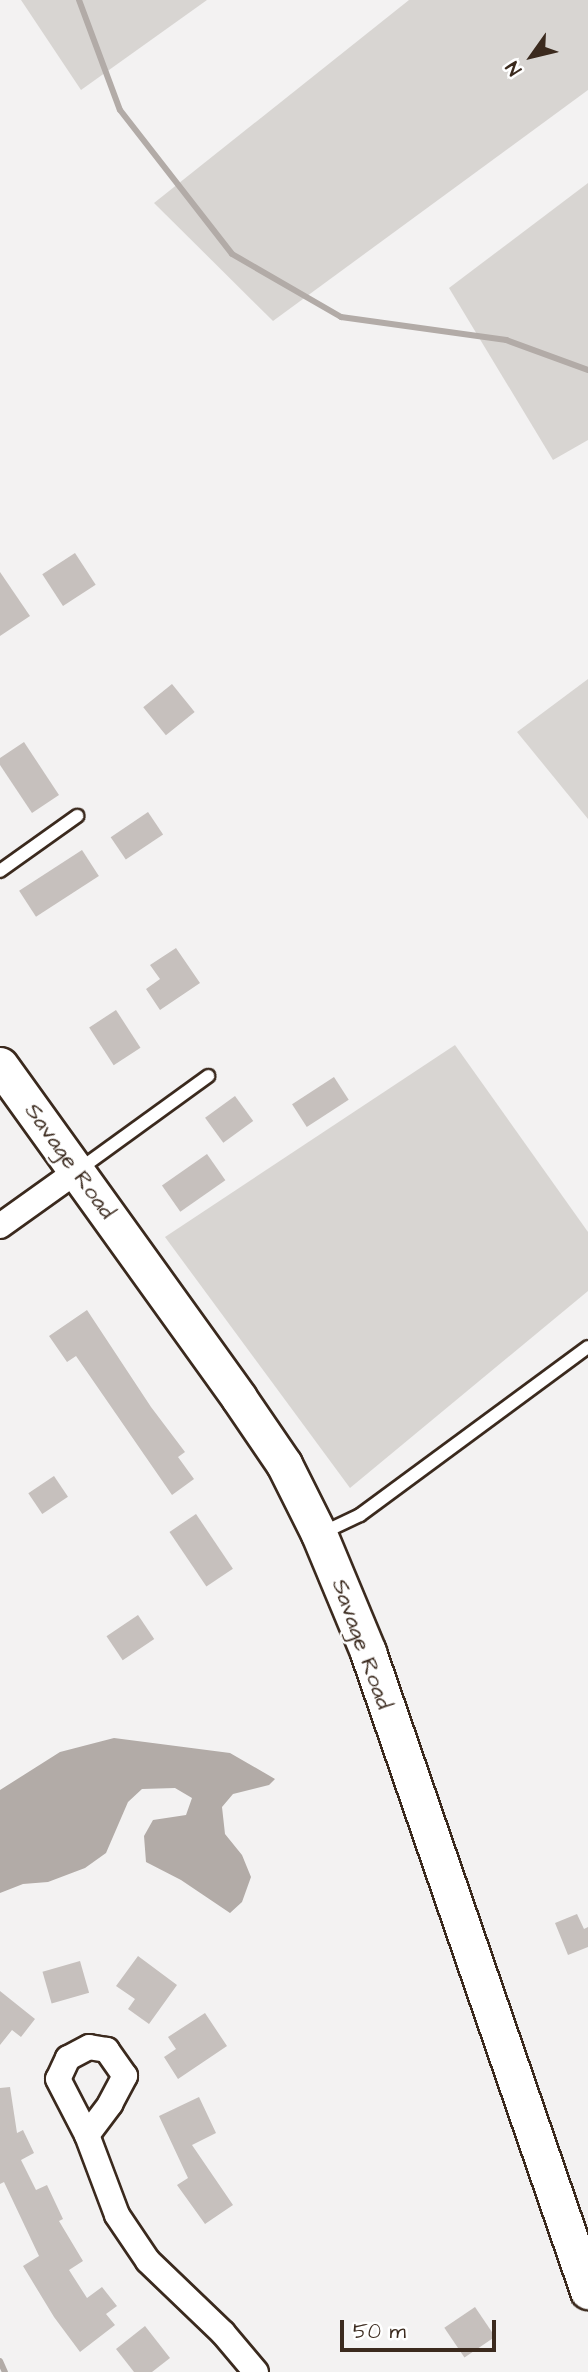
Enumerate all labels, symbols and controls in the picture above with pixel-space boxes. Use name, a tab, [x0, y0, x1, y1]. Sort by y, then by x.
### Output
north arrow	[497, 21, 567, 91]
text: N	[500, 56, 529, 81]
street label: Savage Road	[19, 1098, 121, 1224]
street label: Savage Road	[326, 1575, 398, 1713]
scale bar	[343, 2306, 499, 2350]
text: 50 m	[353, 2317, 406, 2346]

